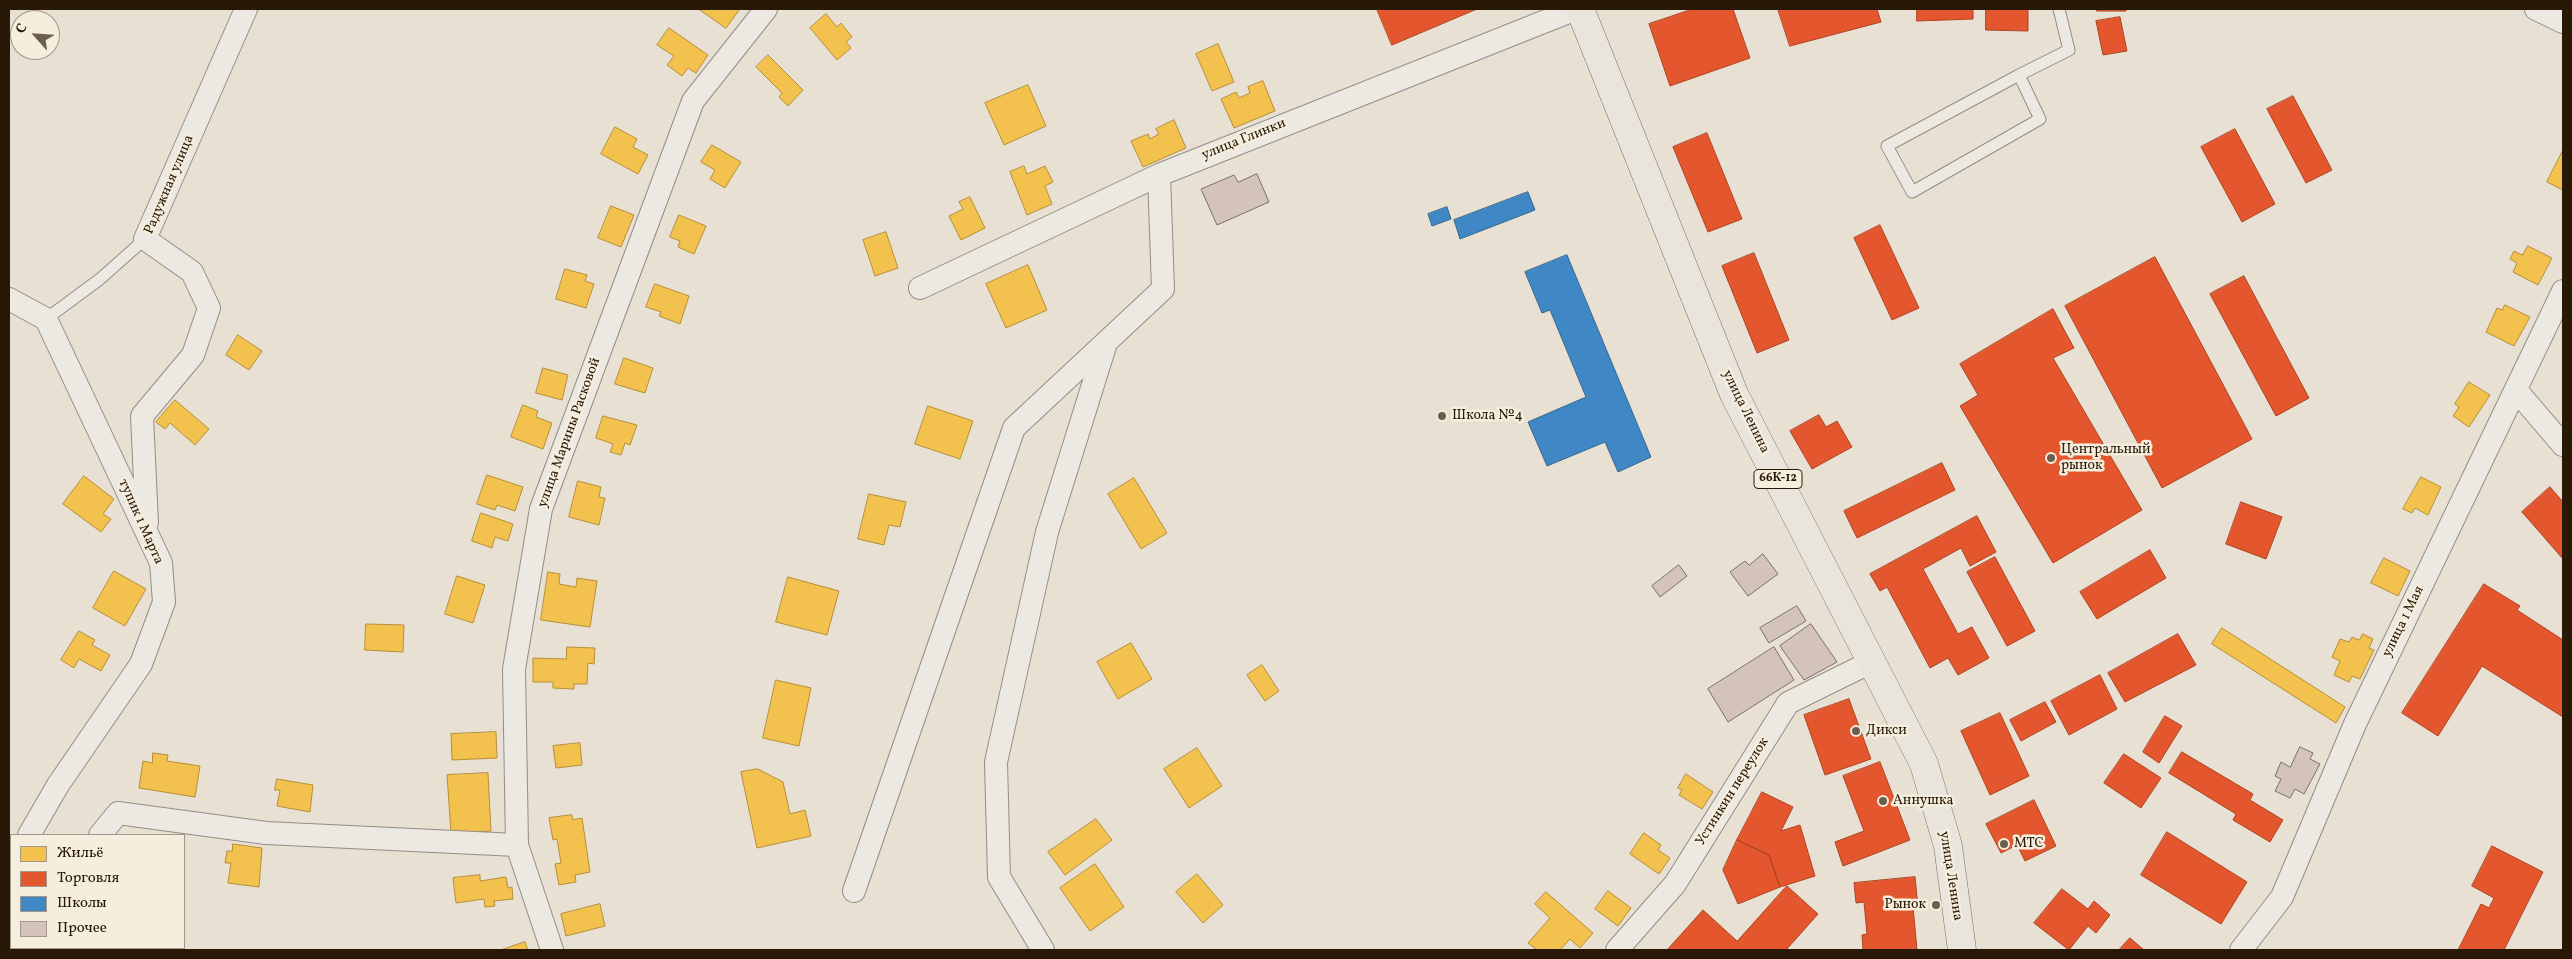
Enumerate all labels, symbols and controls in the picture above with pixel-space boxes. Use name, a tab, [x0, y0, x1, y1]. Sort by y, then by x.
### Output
north arrow	[10, 10, 60, 60]
text: С	[11, 20, 32, 37]
street label: улица Глинки	[1200, 116, 1288, 164]
street label: Радужная улица	[142, 133, 198, 237]
street label: улица Марины Расковой	[535, 356, 605, 510]
street label: улица Ленина	[1718, 368, 1772, 456]
place label: Школа №4	[1452, 408, 1523, 424]
marker: Школа №4	[1436, 410, 1448, 422]
place label: Центральный рынок	[2061, 442, 2151, 474]
marker: Центральный рынок	[2045, 452, 2057, 464]
road number: 66К-12	[1754, 469, 1802, 488]
street label: тупик 1 Марта	[114, 477, 166, 567]
street label: улица 1 Мая	[2380, 584, 2428, 660]
place label: Дикси	[1866, 723, 1907, 739]
marker: Дикси	[1850, 725, 1862, 737]
street label: Устинкин переулок	[1693, 735, 1773, 849]
place label: Аннушка	[1893, 793, 1953, 809]
marker: Аннушка	[1877, 795, 1889, 807]
street label: улица Ленина	[1935, 830, 1965, 922]
legend	[10, 834, 185, 949]
place label: МТС	[2014, 836, 2044, 852]
marker: МТС	[1998, 838, 2010, 850]
text: Жильё	[57, 843, 103, 864]
text: Торговля	[57, 868, 119, 889]
text: Школы	[57, 893, 107, 914]
place label: Рынок	[1885, 897, 1926, 913]
marker: Рынок	[1930, 899, 1942, 911]
text: Прочее	[57, 918, 107, 939]

